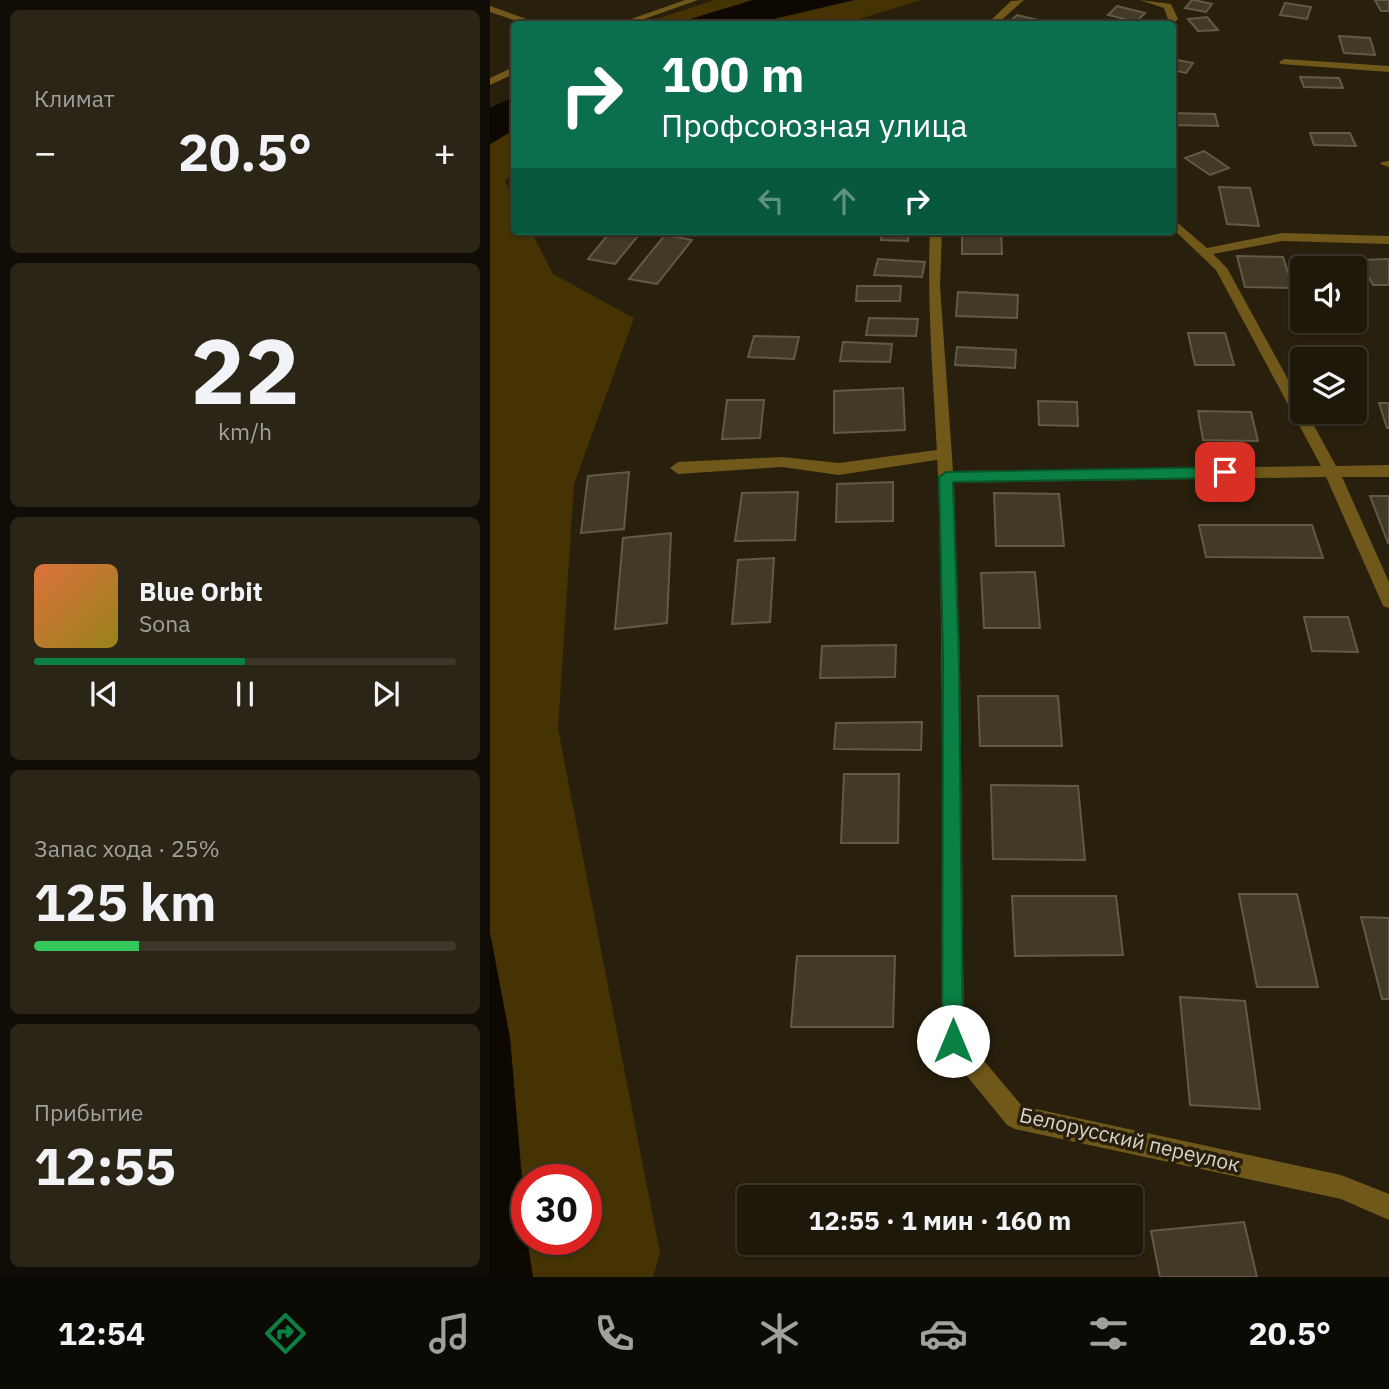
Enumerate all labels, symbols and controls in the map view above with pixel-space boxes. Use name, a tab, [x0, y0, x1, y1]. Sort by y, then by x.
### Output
text: 100 m	[661, 42, 805, 105]
icon: right	[546, 49, 637, 140]
text: Климат	[34, 83, 115, 113]
text: Профсоюзная улица	[661, 104, 968, 146]
text: 20.5°	[178, 118, 312, 185]
text: −	[34, 127, 57, 176]
text: +	[433, 127, 456, 176]
icon: left	[752, 182, 790, 220]
icon: ahead	[825, 182, 863, 220]
icon: right	[898, 182, 936, 220]
map controls	[1290, 256, 1367, 424]
button: sound	[1290, 256, 1367, 333]
text: 22	[190, 311, 300, 429]
button: layers	[1290, 347, 1367, 424]
text: km/h	[218, 416, 272, 446]
pin	[1195, 442, 1255, 502]
icon: arrive	[1206, 453, 1244, 491]
text: Blue Orbit	[139, 574, 263, 608]
text: Sona	[139, 608, 191, 638]
icon: previous	[85, 675, 123, 713]
icon: pause	[226, 675, 264, 713]
icon: next	[367, 675, 405, 713]
text: Запас хода · 25%	[34, 833, 220, 863]
text: 125 km	[34, 868, 216, 935]
position arrow	[916, 1004, 990, 1078]
text: Прибытие	[34, 1097, 143, 1127]
street label: Белорусский переулок	[1017, 1100, 1243, 1178]
text: 12:55	[34, 1132, 176, 1199]
speed limit sign: 30	[511, 1164, 602, 1255]
text: 12:55 · 1 мин · 160 m	[809, 1203, 1071, 1237]
icon: directions	[261, 1309, 310, 1358]
icon: music	[425, 1309, 474, 1358]
icon: phone	[590, 1309, 639, 1358]
icon: climate	[755, 1309, 804, 1358]
icon: car	[919, 1309, 968, 1358]
icon: filters	[1084, 1309, 1133, 1358]
text: 12:54	[58, 1312, 145, 1354]
text: 20.5°	[1249, 1312, 1331, 1354]

